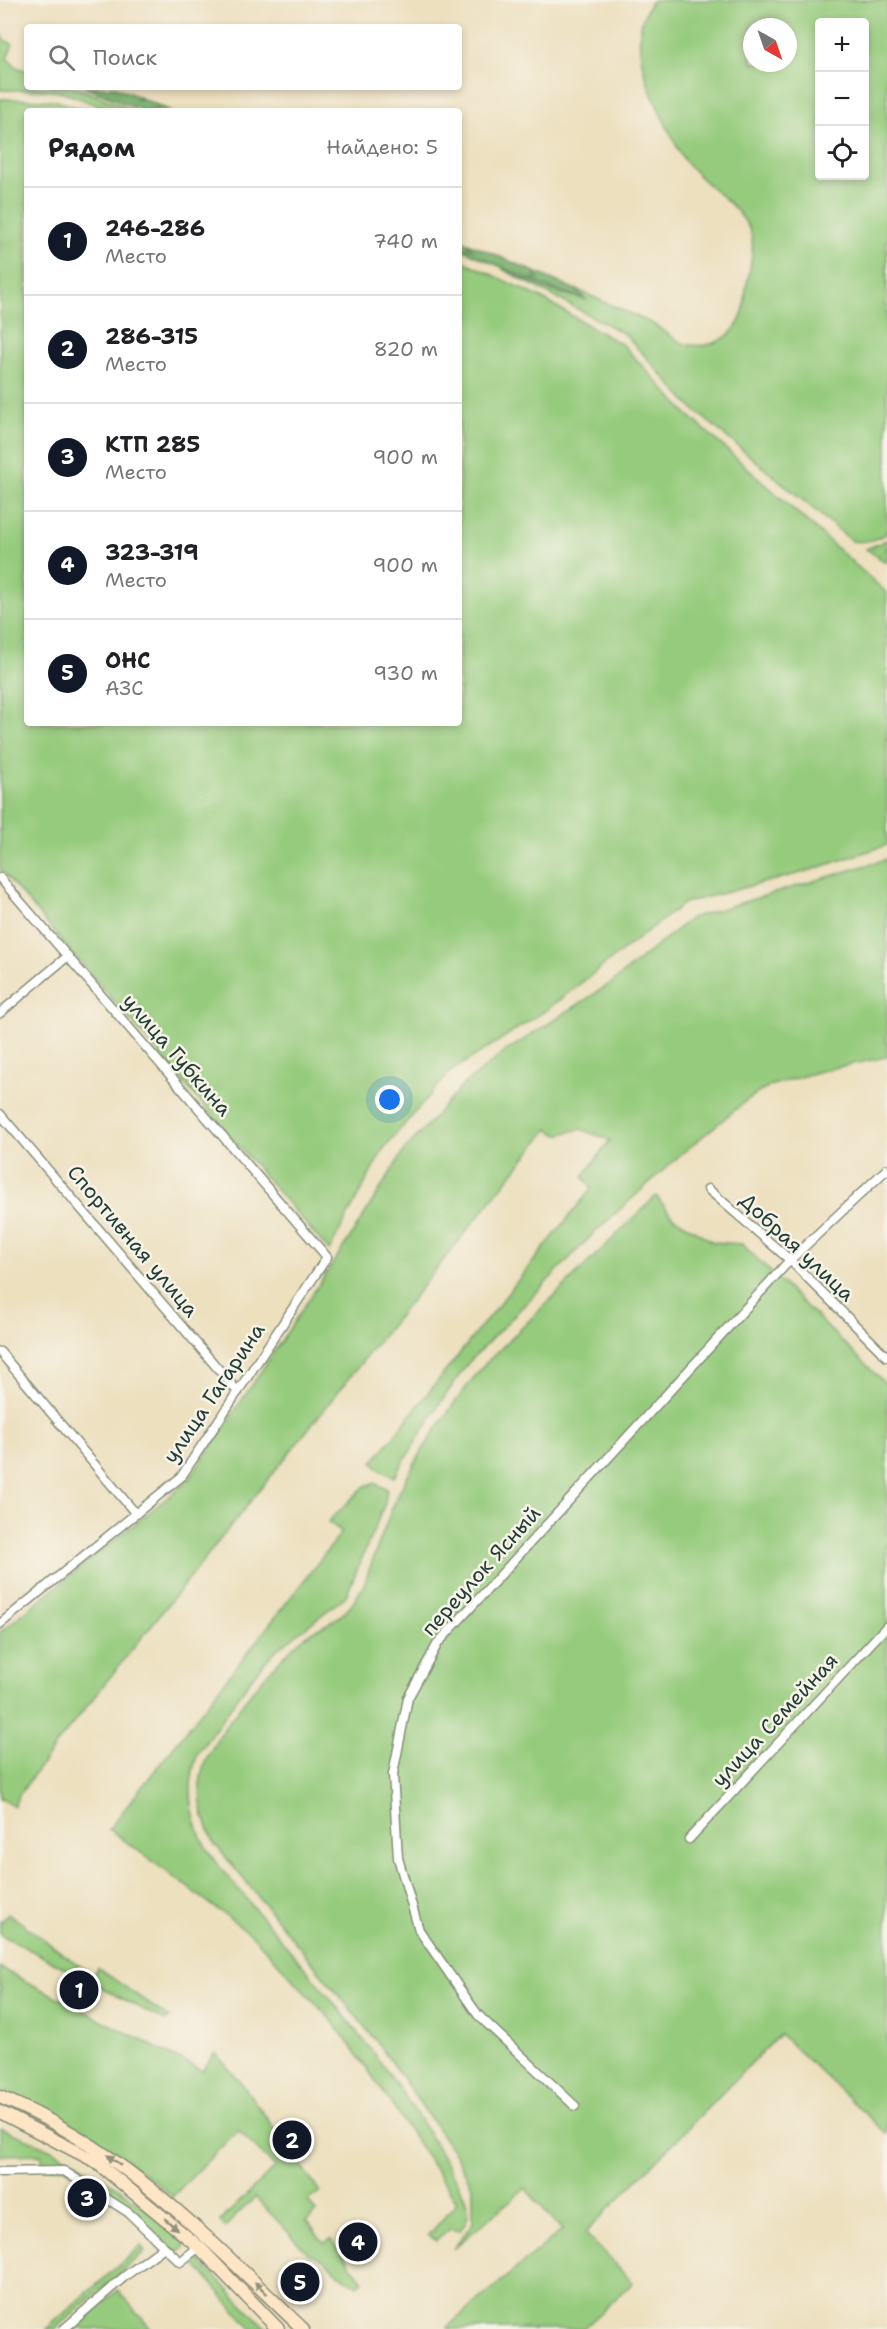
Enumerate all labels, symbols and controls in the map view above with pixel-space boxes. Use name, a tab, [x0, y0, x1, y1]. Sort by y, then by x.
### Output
north arrow	[743, 18, 797, 72]
map controls	[815, 18, 869, 180]
button: +	[815, 18, 869, 72]
search box	[24, 24, 462, 90]
icon: search	[45, 41, 78, 74]
text: Поиск	[93, 43, 157, 72]
button: −	[815, 72, 869, 126]
button: locate	[815, 126, 869, 180]
text: Рядом	[48, 130, 135, 165]
text: Найдено: 5	[326, 134, 438, 160]
text: 246-286	[105, 214, 205, 243]
text: 1	[63, 228, 72, 254]
text: 740 m	[373, 228, 438, 254]
text: Место	[105, 243, 167, 269]
text: 286-315	[105, 322, 198, 351]
text: 2	[61, 336, 75, 362]
text: 820 m	[374, 336, 438, 362]
text: Место	[105, 351, 167, 377]
text: КТП 285	[105, 430, 200, 459]
text: 3	[61, 444, 75, 470]
text: 900 m	[372, 444, 438, 470]
text: Место	[105, 459, 167, 485]
text: 323-319	[105, 538, 199, 567]
text: 4	[61, 552, 75, 578]
text: 900 m	[372, 552, 438, 578]
text: Место	[105, 567, 167, 593]
text: ОНС	[105, 646, 151, 675]
text: 5	[61, 660, 74, 686]
text: 930 m	[373, 660, 438, 686]
text: АЗС	[105, 675, 143, 701]
street label: улица Губкина	[116, 988, 238, 1122]
your location	[375, 1085, 404, 1114]
street label: Спортивная улица	[61, 1159, 205, 1323]
street label: Добрая улица	[733, 1186, 861, 1308]
street label: улица Гагарина	[157, 1317, 271, 1469]
street label: переулок Ясный	[415, 1500, 547, 1642]
street label: улица Семейная	[706, 1647, 844, 1793]
pin: 1	[60, 1968, 98, 2012]
pin: 2	[272, 2118, 312, 2162]
one-way arrow	[106, 2155, 121, 2167]
pin: 3	[68, 2176, 106, 2220]
one-way arrow	[163, 2217, 178, 2230]
pin: 4	[338, 2220, 378, 2264]
pin: 5	[280, 2260, 320, 2304]
one-way arrow	[254, 2282, 268, 2296]

